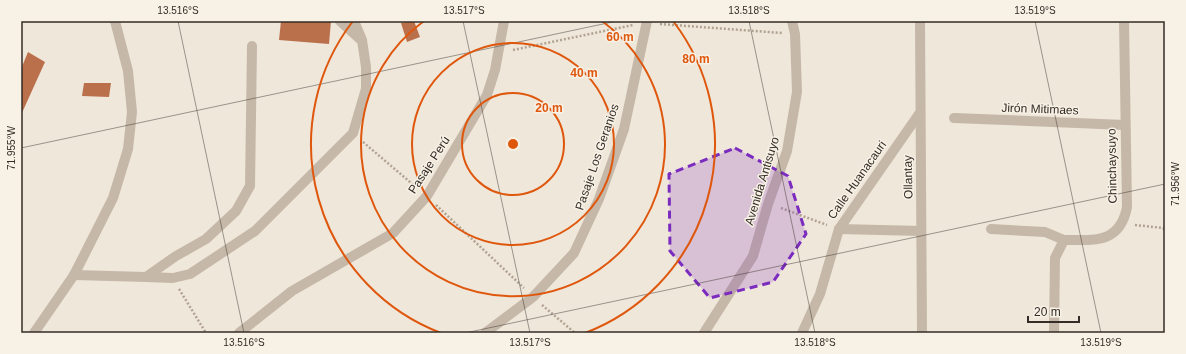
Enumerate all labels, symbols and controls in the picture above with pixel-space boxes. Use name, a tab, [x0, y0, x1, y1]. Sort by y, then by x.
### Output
text: 13.516°S	[157, 5, 199, 16]
text: 13.517°S	[443, 5, 485, 16]
text: 13.518°S	[728, 5, 770, 16]
text: 13.519°S	[1014, 5, 1056, 16]
text: 60 m	[606, 30, 634, 44]
text: 80 m	[682, 52, 710, 66]
text: 40 m	[570, 66, 598, 80]
text: 20 m	[535, 101, 563, 115]
street label: Jirón Mitimaes	[1001, 101, 1079, 117]
street label: Pasaje Los Geranios	[572, 102, 622, 212]
text: 71.955°W	[6, 125, 17, 170]
street label: Chinchaysuyo	[1104, 128, 1120, 204]
street label: Pasaje Perú	[405, 134, 453, 196]
street label: Avenida Antisuyo	[742, 135, 782, 227]
centre of rings	[506, 137, 520, 151]
street label: Calle Huanacauri	[825, 138, 889, 222]
street label: Ollantay	[901, 155, 915, 199]
text: 71.956°W	[1170, 161, 1181, 206]
scale bar	[1028, 298, 1079, 324]
text: 20 m	[1034, 305, 1061, 319]
text: 13.516°S	[223, 337, 265, 348]
text: 13.517°S	[509, 337, 551, 348]
text: 13.518°S	[794, 337, 836, 348]
text: 13.519°S	[1080, 337, 1122, 348]

